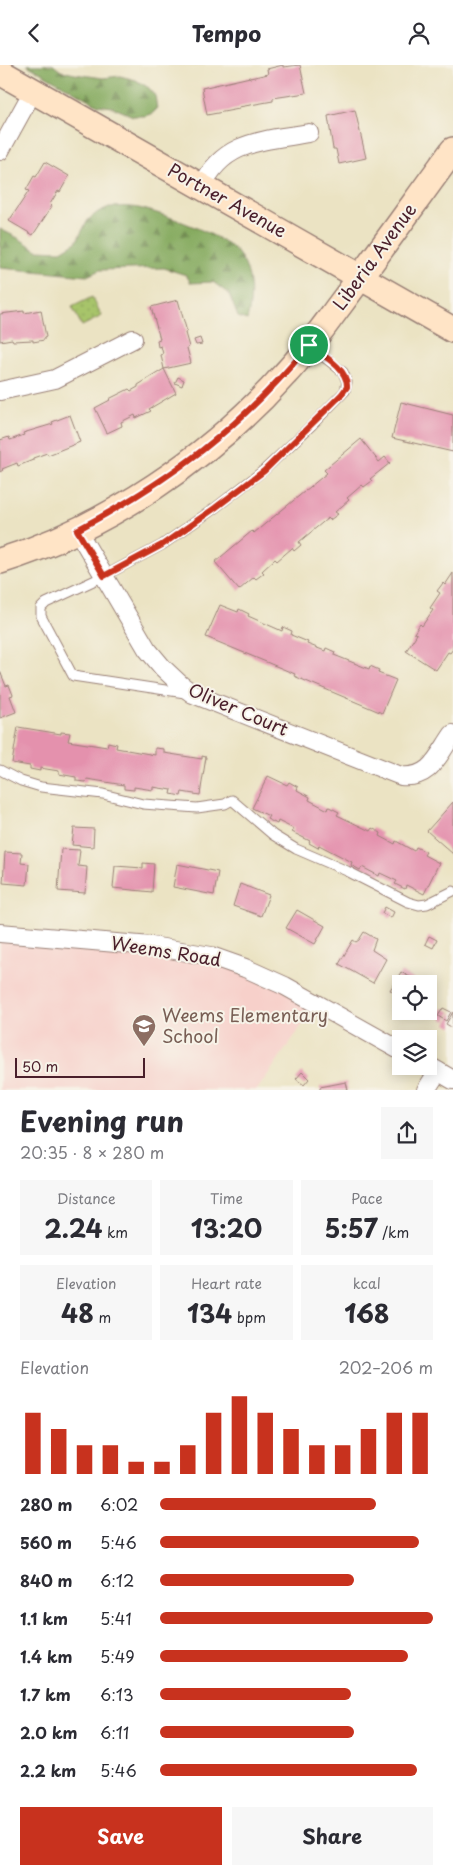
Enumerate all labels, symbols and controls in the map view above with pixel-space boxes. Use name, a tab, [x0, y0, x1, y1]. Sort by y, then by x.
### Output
text: Tempo	[192, 16, 261, 49]
icon: back	[20, 19, 48, 47]
icon: person	[405, 19, 433, 47]
street label: Portner Avenue	[163, 156, 292, 244]
street label: Liberia Avenue	[326, 197, 422, 315]
pin	[288, 324, 330, 366]
icon: arrive	[295, 331, 323, 359]
street label: Oliver Court	[184, 675, 293, 742]
street label: Weems Road	[109, 928, 223, 973]
map controls	[392, 975, 437, 1075]
button: locate	[392, 975, 437, 1020]
place label: Weems Elementary School	[162, 1001, 328, 1049]
school or university icon: Weems Elementary School	[131, 1013, 157, 1047]
button: layers	[392, 1030, 437, 1075]
scale bar	[15, 1055, 145, 1078]
text: 50 m	[22, 1056, 58, 1077]
text: Evening run	[20, 1099, 184, 1142]
button: share	[381, 1107, 433, 1159]
text: 20:35 · 8 × 280 m	[20, 1140, 164, 1164]
text: Distance	[57, 1188, 116, 1209]
text: Time	[210, 1188, 243, 1209]
text: Pace	[351, 1188, 383, 1209]
text: 2.24	[44, 1209, 102, 1247]
text: 13:20	[191, 1209, 262, 1247]
text: 5:57	[325, 1209, 378, 1247]
text: km	[102, 1222, 128, 1243]
text: /km	[378, 1222, 409, 1243]
text: Elevation	[56, 1273, 116, 1294]
text: Heart rate	[191, 1273, 262, 1294]
text: kcal	[353, 1273, 381, 1294]
text: 48	[61, 1294, 94, 1332]
text: 134	[187, 1294, 232, 1332]
text: 168	[344, 1294, 389, 1332]
text: m	[94, 1307, 111, 1328]
text: bpm	[232, 1307, 266, 1328]
text: Elevation	[20, 1355, 89, 1379]
text: 202–206 m	[339, 1355, 433, 1379]
text: 280 m	[20, 1492, 72, 1516]
text: 6:02	[100, 1492, 138, 1516]
text: 560 m	[20, 1530, 72, 1554]
text: 5:46	[100, 1530, 137, 1554]
text: 840 m	[20, 1568, 73, 1592]
text: 6:12	[100, 1568, 134, 1592]
text: 1.1 km	[20, 1606, 68, 1630]
text: 5:41	[100, 1606, 132, 1630]
text: 1.4 km	[20, 1644, 72, 1668]
text: 5:49	[100, 1644, 135, 1668]
text: 1.7 km	[20, 1682, 71, 1706]
text: 6:13	[100, 1682, 134, 1706]
text: 2.0 km	[20, 1720, 77, 1744]
text: 6:11	[100, 1720, 129, 1744]
text: 2.2 km	[20, 1758, 76, 1782]
text: 5:46	[100, 1758, 137, 1782]
button: Save	[20, 1807, 222, 1865]
button: Share	[232, 1807, 433, 1865]

